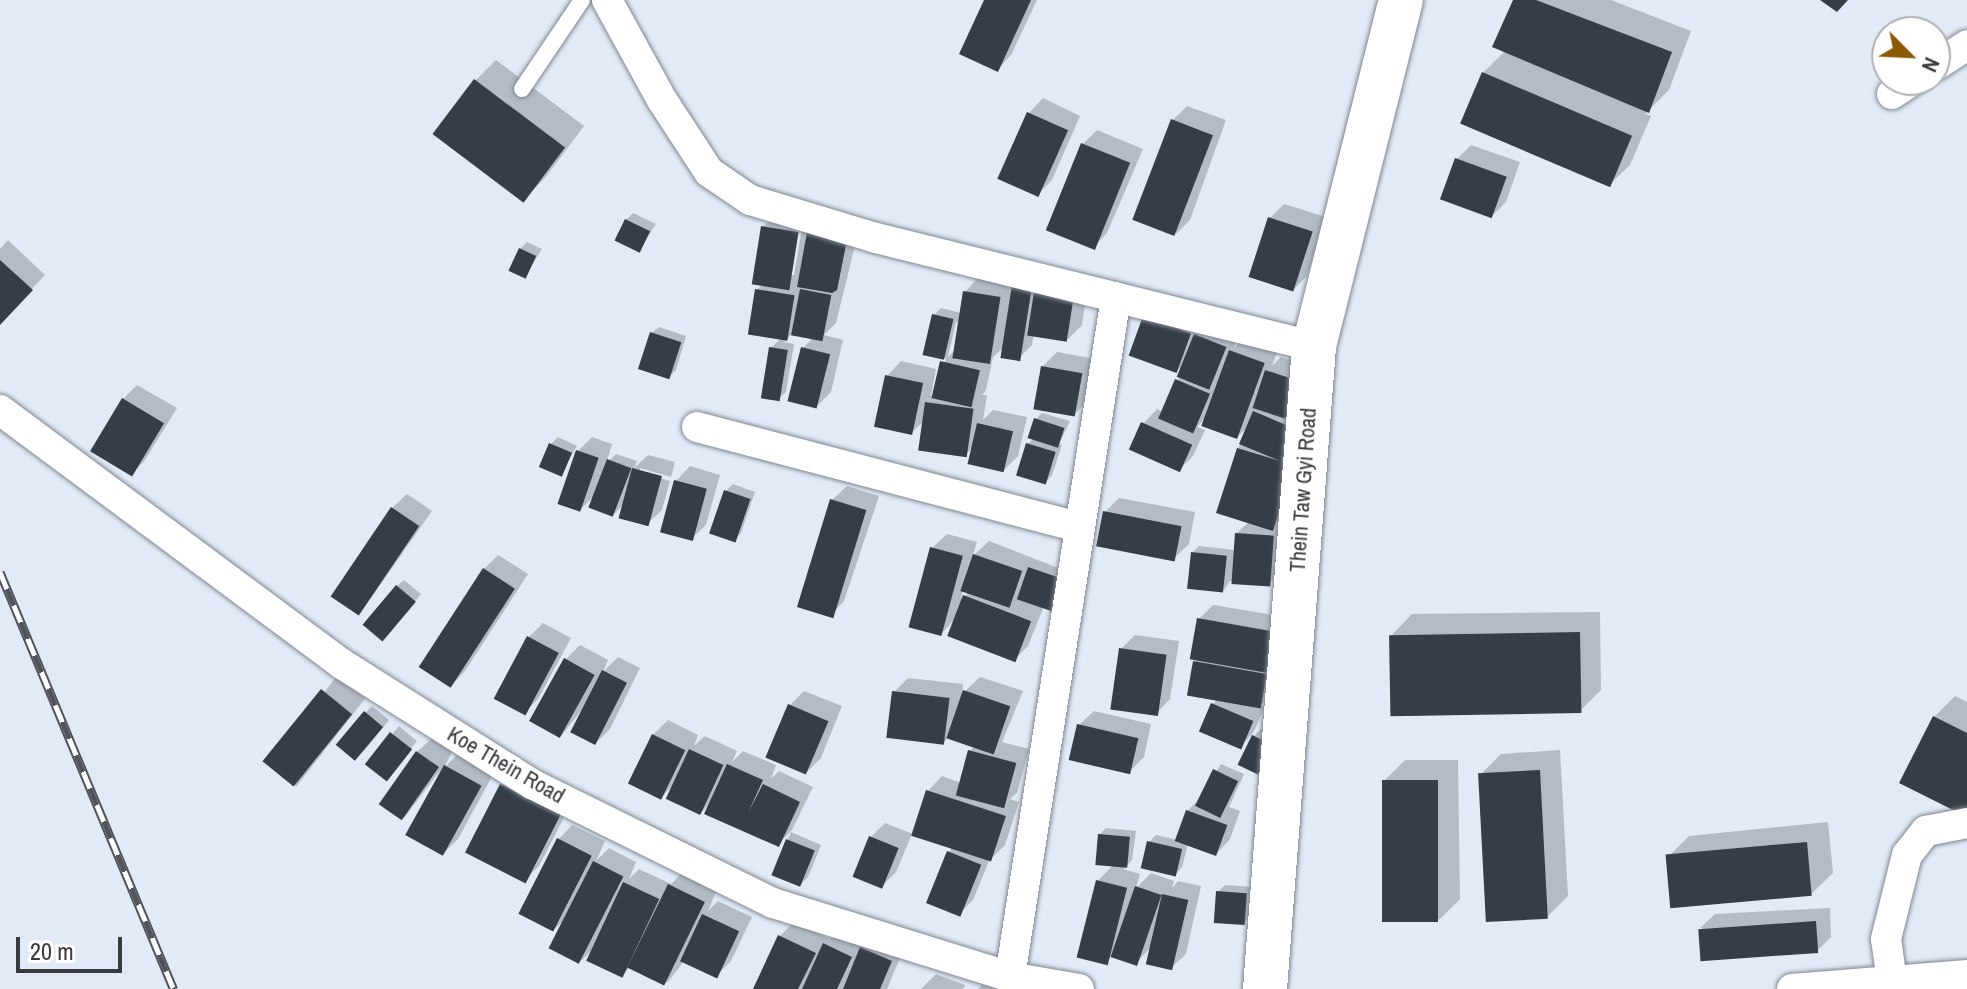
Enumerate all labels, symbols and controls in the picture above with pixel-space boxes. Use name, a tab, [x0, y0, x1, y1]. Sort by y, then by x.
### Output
north arrow	[1871, 16, 1951, 96]
text: N	[1915, 53, 1947, 77]
street label: Thein Taw Gyi Road	[1284, 407, 1322, 573]
street label: Koe Thein Road	[443, 721, 569, 809]
scale bar	[20, 921, 126, 971]
text: 20 m	[30, 935, 74, 967]

